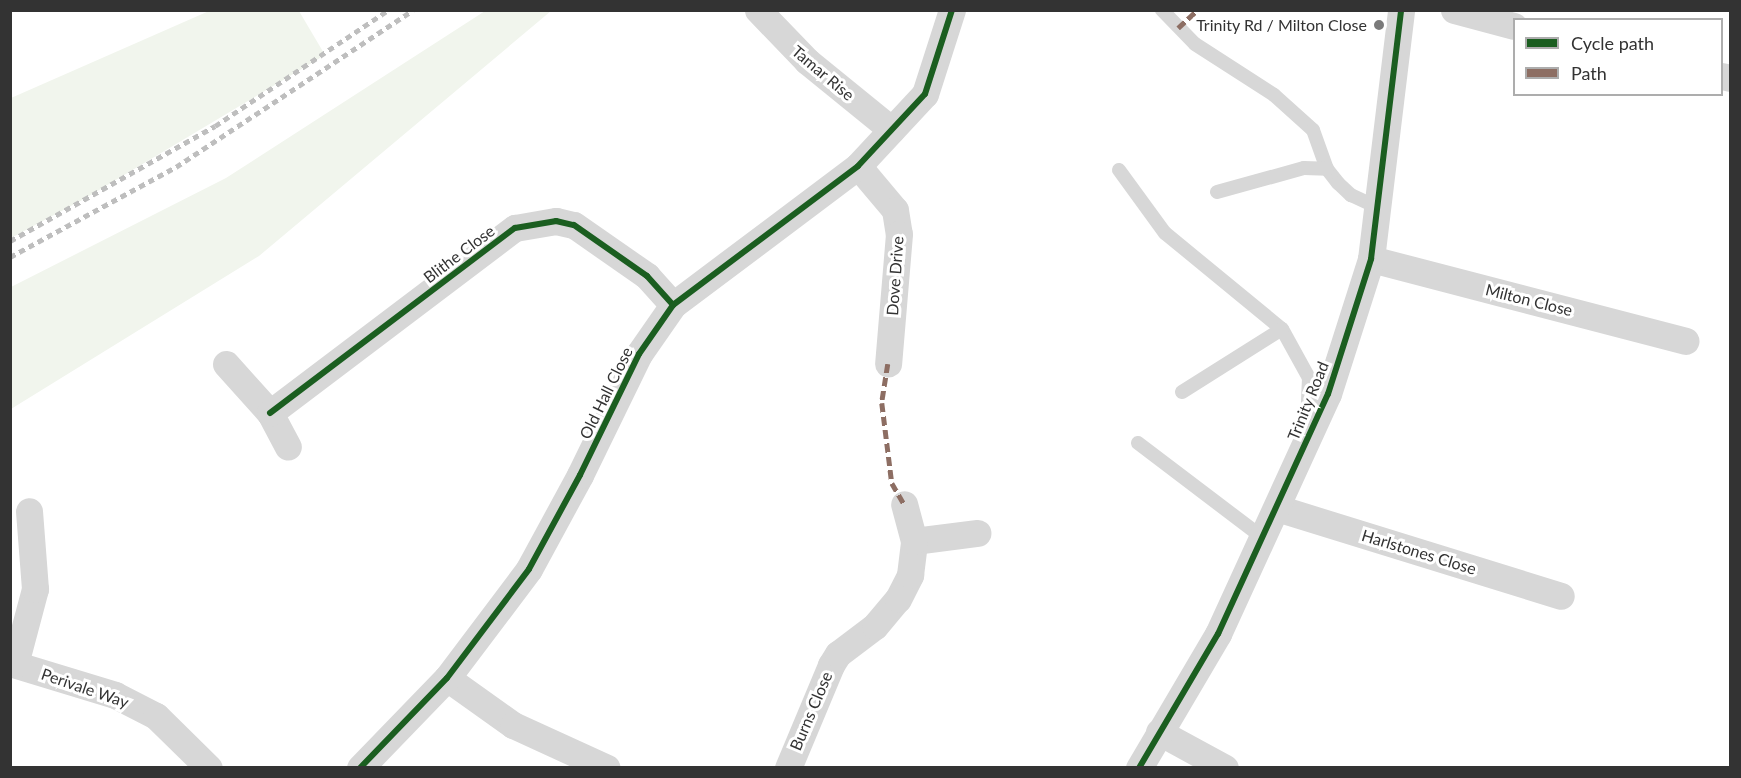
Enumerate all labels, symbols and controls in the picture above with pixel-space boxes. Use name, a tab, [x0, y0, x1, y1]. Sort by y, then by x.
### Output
place label: Trinity Rd / Milton Close	[1196, 15, 1367, 35]
marker: Trinity Rd / Milton Close	[1372, 18, 1386, 32]
legend	[1513, 18, 1723, 96]
text: Cycle path	[1571, 32, 1654, 54]
street label: Tamar Rise	[788, 41, 858, 105]
text: Path	[1571, 62, 1607, 84]
street label: Blithe Close	[420, 221, 498, 287]
street label: Dove Drive	[883, 236, 907, 316]
street label: Milton Close	[1483, 280, 1575, 320]
street label: Old Hall Close	[575, 344, 637, 442]
street label: Trinity Road	[1283, 359, 1333, 443]
street label: Harlstones Close	[1360, 525, 1478, 579]
street label: Perivale Way	[39, 664, 131, 712]
street label: Burns Close	[786, 669, 836, 753]

